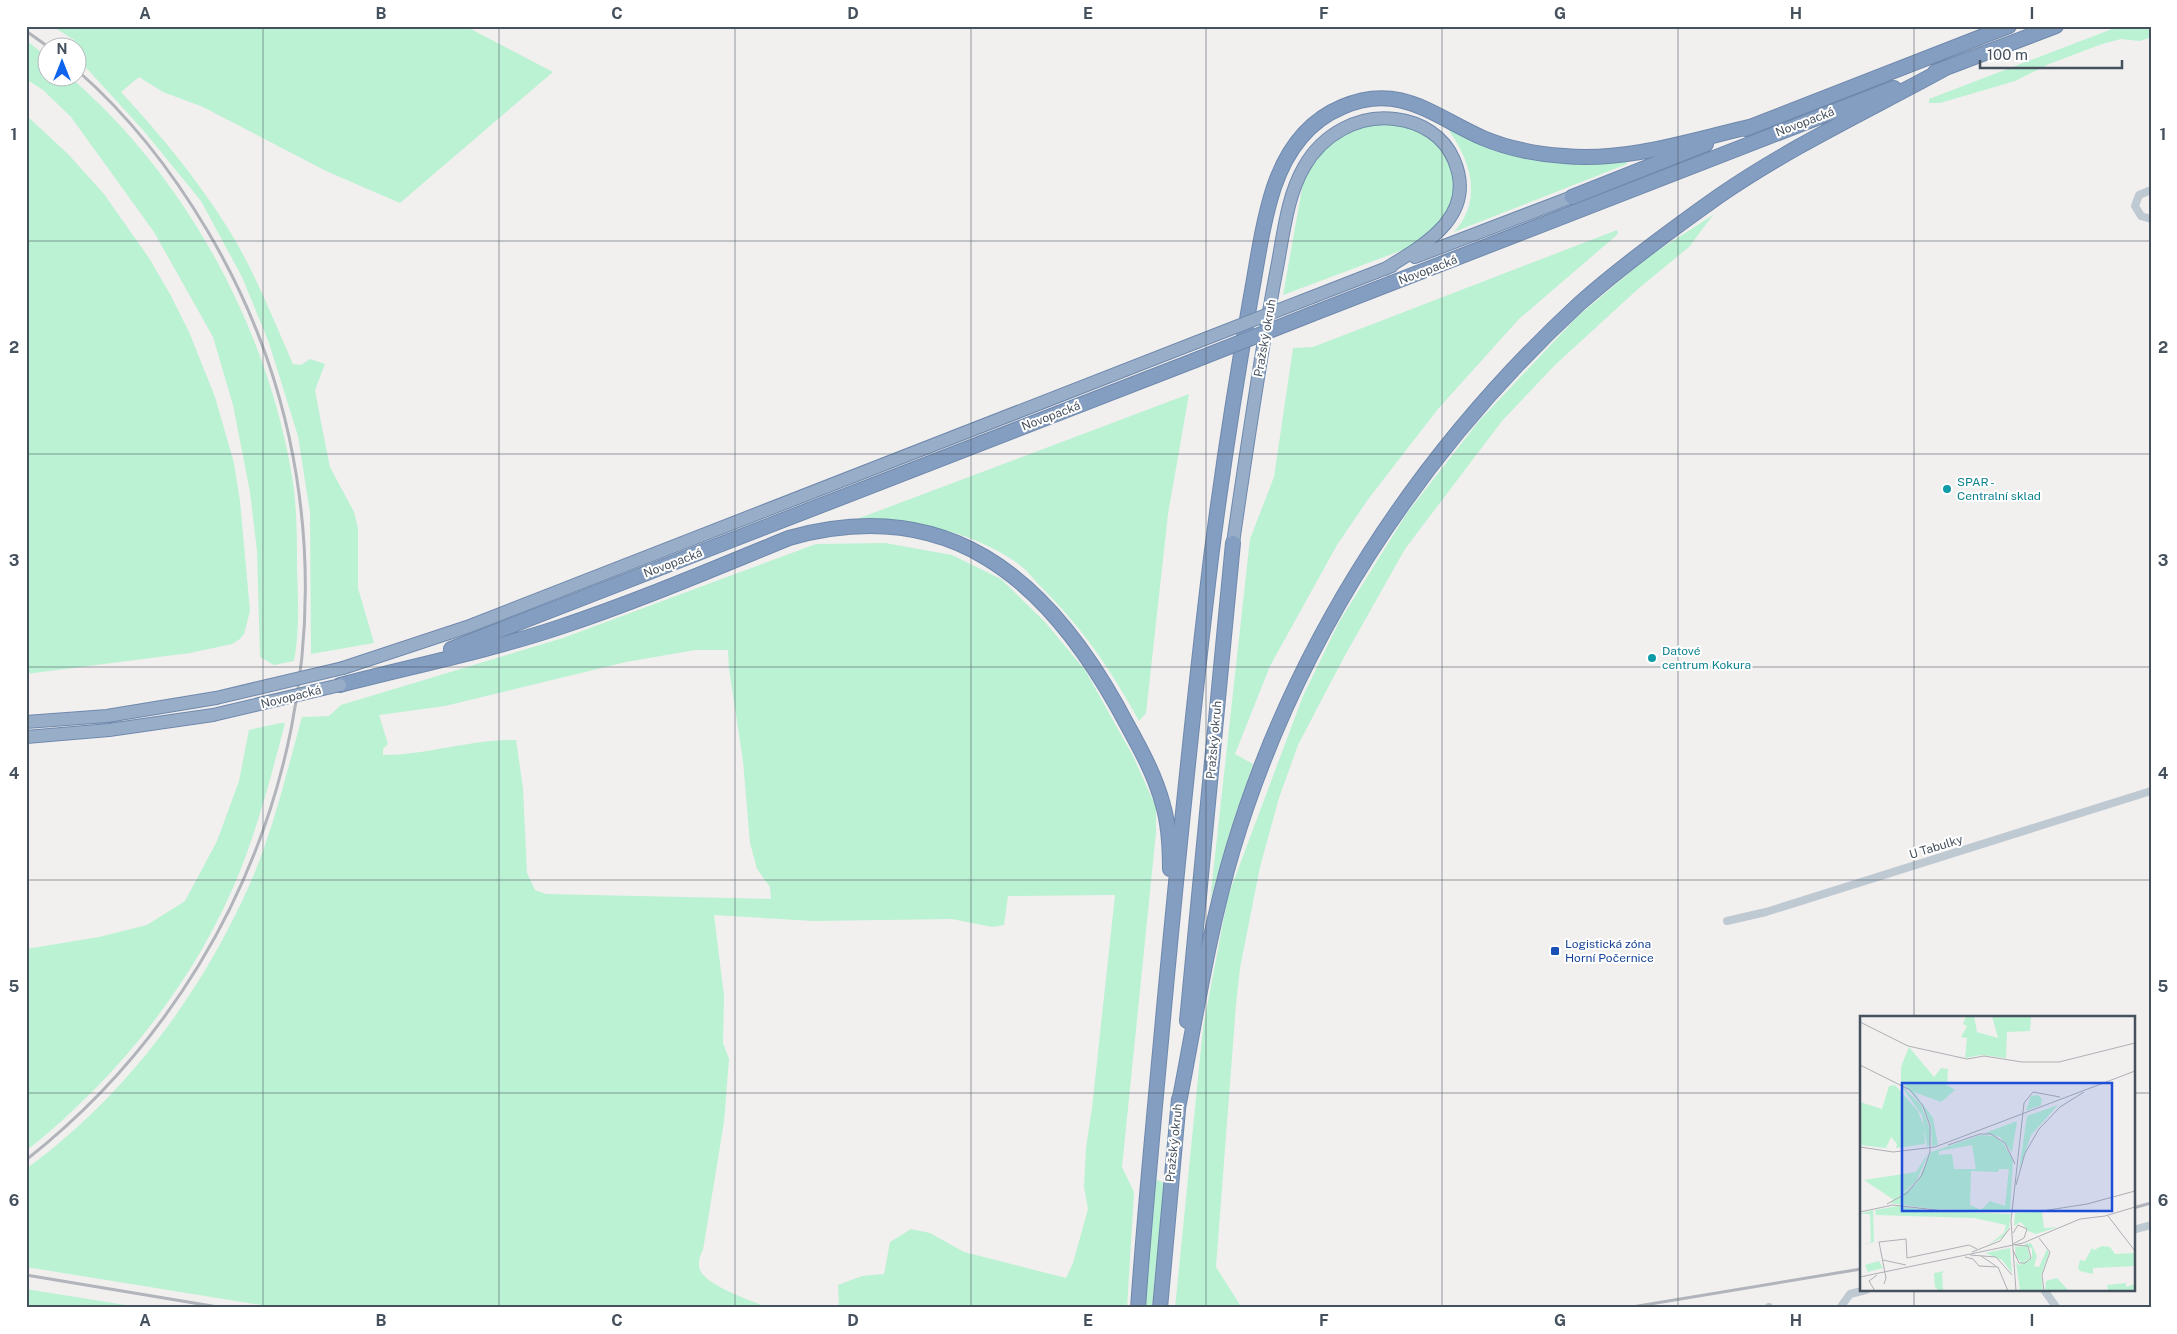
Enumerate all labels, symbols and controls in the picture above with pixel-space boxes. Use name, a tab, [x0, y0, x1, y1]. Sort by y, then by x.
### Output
text: A	[139, 4, 151, 23]
text: B	[376, 4, 387, 23]
text: C	[611, 4, 623, 23]
text: D	[847, 4, 859, 23]
text: E	[1083, 4, 1093, 23]
text: F	[1319, 4, 1329, 23]
text: G	[1554, 4, 1566, 23]
text: H	[1790, 4, 1802, 23]
text: I	[2030, 4, 2034, 23]
north arrow	[38, 38, 88, 88]
scale bar	[1980, 38, 2122, 70]
text: N	[57, 41, 67, 57]
text: 100 m	[1987, 46, 2028, 63]
street label: Novopacká	[1774, 104, 1836, 140]
text: 1	[11, 125, 17, 144]
text: 1	[2160, 125, 2166, 144]
street label: Novopacká	[1397, 252, 1459, 288]
street label: Pražský okruh	[1251, 298, 1279, 378]
text: 2	[9, 338, 19, 357]
text: 2	[2158, 338, 2168, 357]
street label: Novopacká	[1020, 398, 1082, 434]
place label: SPAR - Centralní sklad	[1957, 475, 2041, 503]
marker: SPAR - Centralní sklad	[1941, 483, 1953, 495]
street label: Novopacká	[642, 545, 704, 581]
text: 3	[9, 551, 19, 570]
text: 3	[2158, 551, 2168, 570]
place label: Datové centrum Kokura	[1662, 644, 1751, 672]
marker: Datové centrum Kokura	[1646, 652, 1658, 664]
street label: Novopacká	[259, 683, 323, 711]
street label: Pražský okruh	[1204, 700, 1224, 780]
text: 4	[9, 764, 20, 783]
text: 4	[2158, 764, 2169, 783]
street label: U Tabulky	[1907, 832, 1965, 862]
place label: Logistická zóna Horní Počernice	[1565, 937, 1654, 965]
marker: Logistická zóna Horní Počernice	[1549, 945, 1561, 957]
text: 5	[9, 977, 20, 996]
text: 5	[2158, 977, 2169, 996]
inset map	[1860, 1016, 2134, 1292]
street label: Pražský okruh	[1163, 1103, 1185, 1183]
text: 6	[9, 1191, 19, 1210]
text: 6	[2158, 1191, 2168, 1210]
text: A	[139, 1311, 151, 1330]
text: B	[376, 1311, 387, 1330]
text: C	[611, 1311, 623, 1330]
text: D	[847, 1311, 859, 1330]
text: E	[1083, 1311, 1093, 1330]
text: F	[1319, 1311, 1329, 1330]
text: G	[1554, 1311, 1566, 1330]
text: H	[1790, 1311, 1802, 1330]
text: I	[2030, 1311, 2034, 1330]

